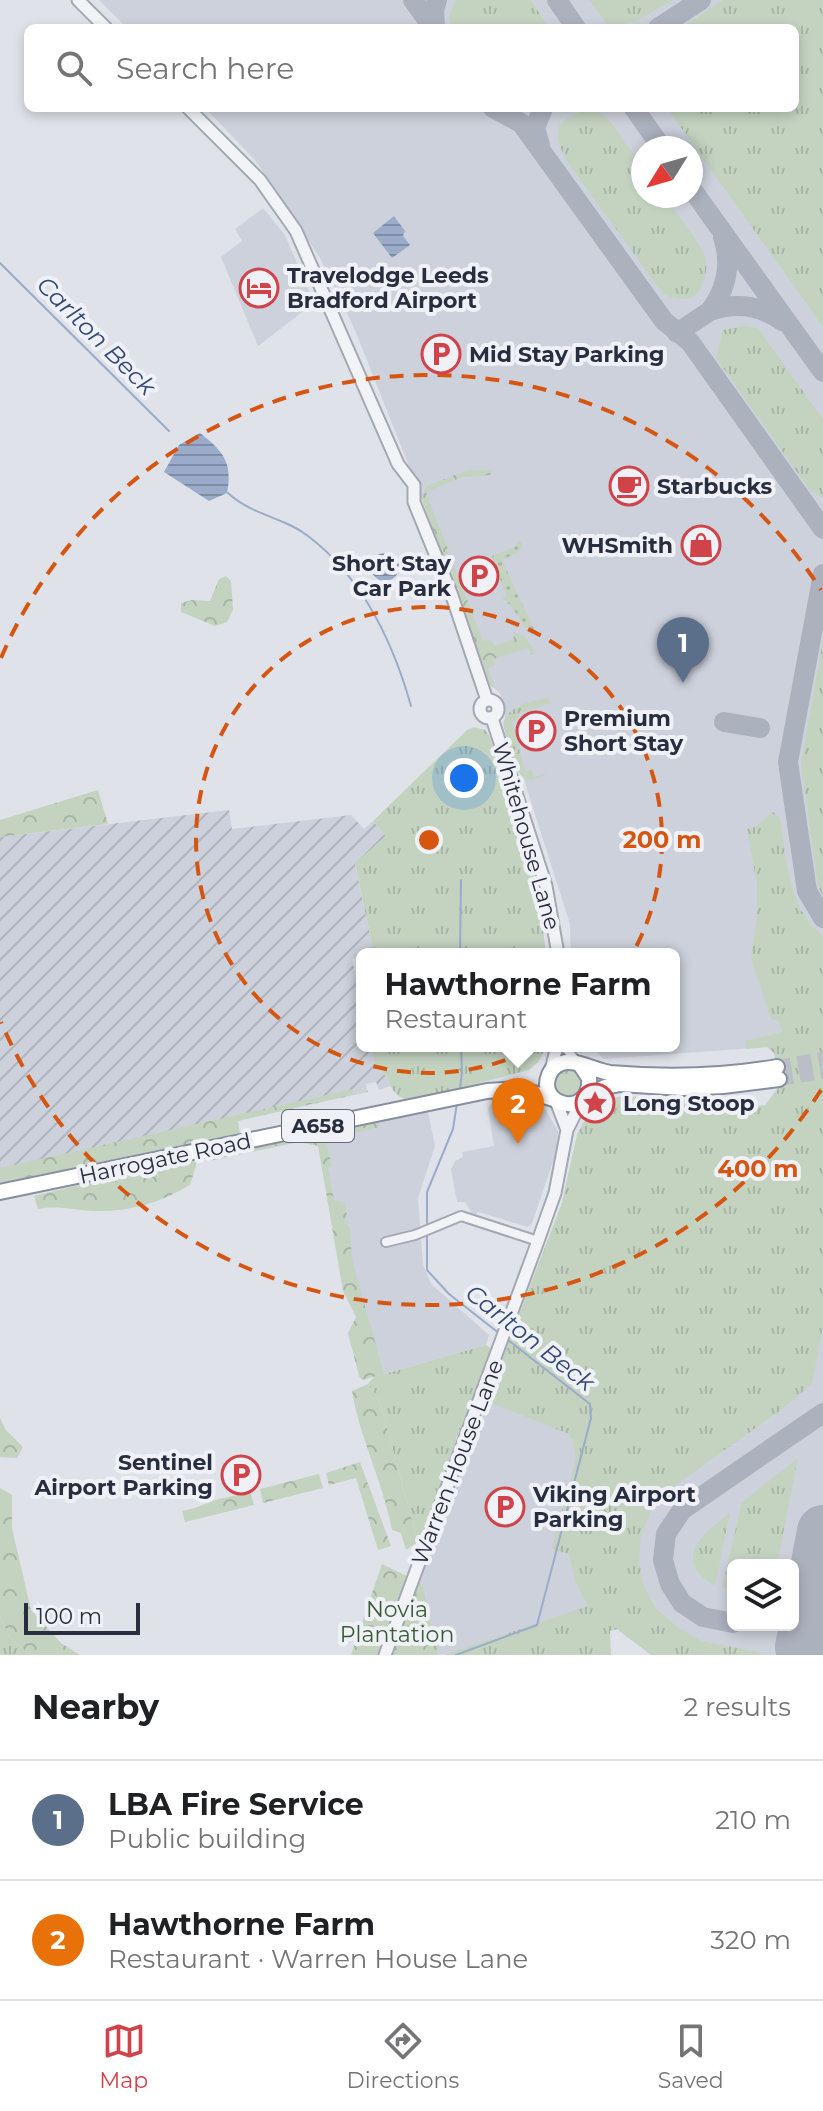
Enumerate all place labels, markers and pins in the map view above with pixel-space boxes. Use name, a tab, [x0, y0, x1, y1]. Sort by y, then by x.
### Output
place label: Travelodge Leeds Bradford Airport	[287, 262, 489, 314]
hotel icon: Travelodge Leeds Bradford Airport	[238, 267, 280, 309]
parking icon: Mid Stay Parking	[420, 333, 462, 375]
place label: Mid Stay Parking	[469, 341, 665, 368]
cafe icon: Starbucks	[608, 465, 650, 507]
place label: Starbucks	[657, 473, 772, 500]
shop icon: WHSmith	[680, 524, 722, 566]
place label: WHSmith	[561, 532, 673, 559]
place label: Short Stay Car Park	[332, 550, 452, 602]
parking icon: Short Stay Car Park	[458, 555, 500, 597]
pin: 1	[657, 617, 709, 683]
place label: Premium Short Stay	[564, 705, 684, 757]
parking icon: Premium Short Stay	[515, 710, 557, 752]
centre of rings	[415, 826, 443, 854]
pin: 2	[492, 1078, 544, 1144]
place icon: Long Stoop	[574, 1082, 616, 1124]
place label: Long Stoop	[623, 1090, 755, 1117]
place label: Sentinel Airport Parking	[33, 1449, 213, 1501]
parking icon: Sentinel Airport Parking	[220, 1454, 262, 1496]
place label: Viking Airport Parking	[532, 1481, 696, 1533]
parking icon: Viking Airport Parking	[484, 1486, 526, 1528]

